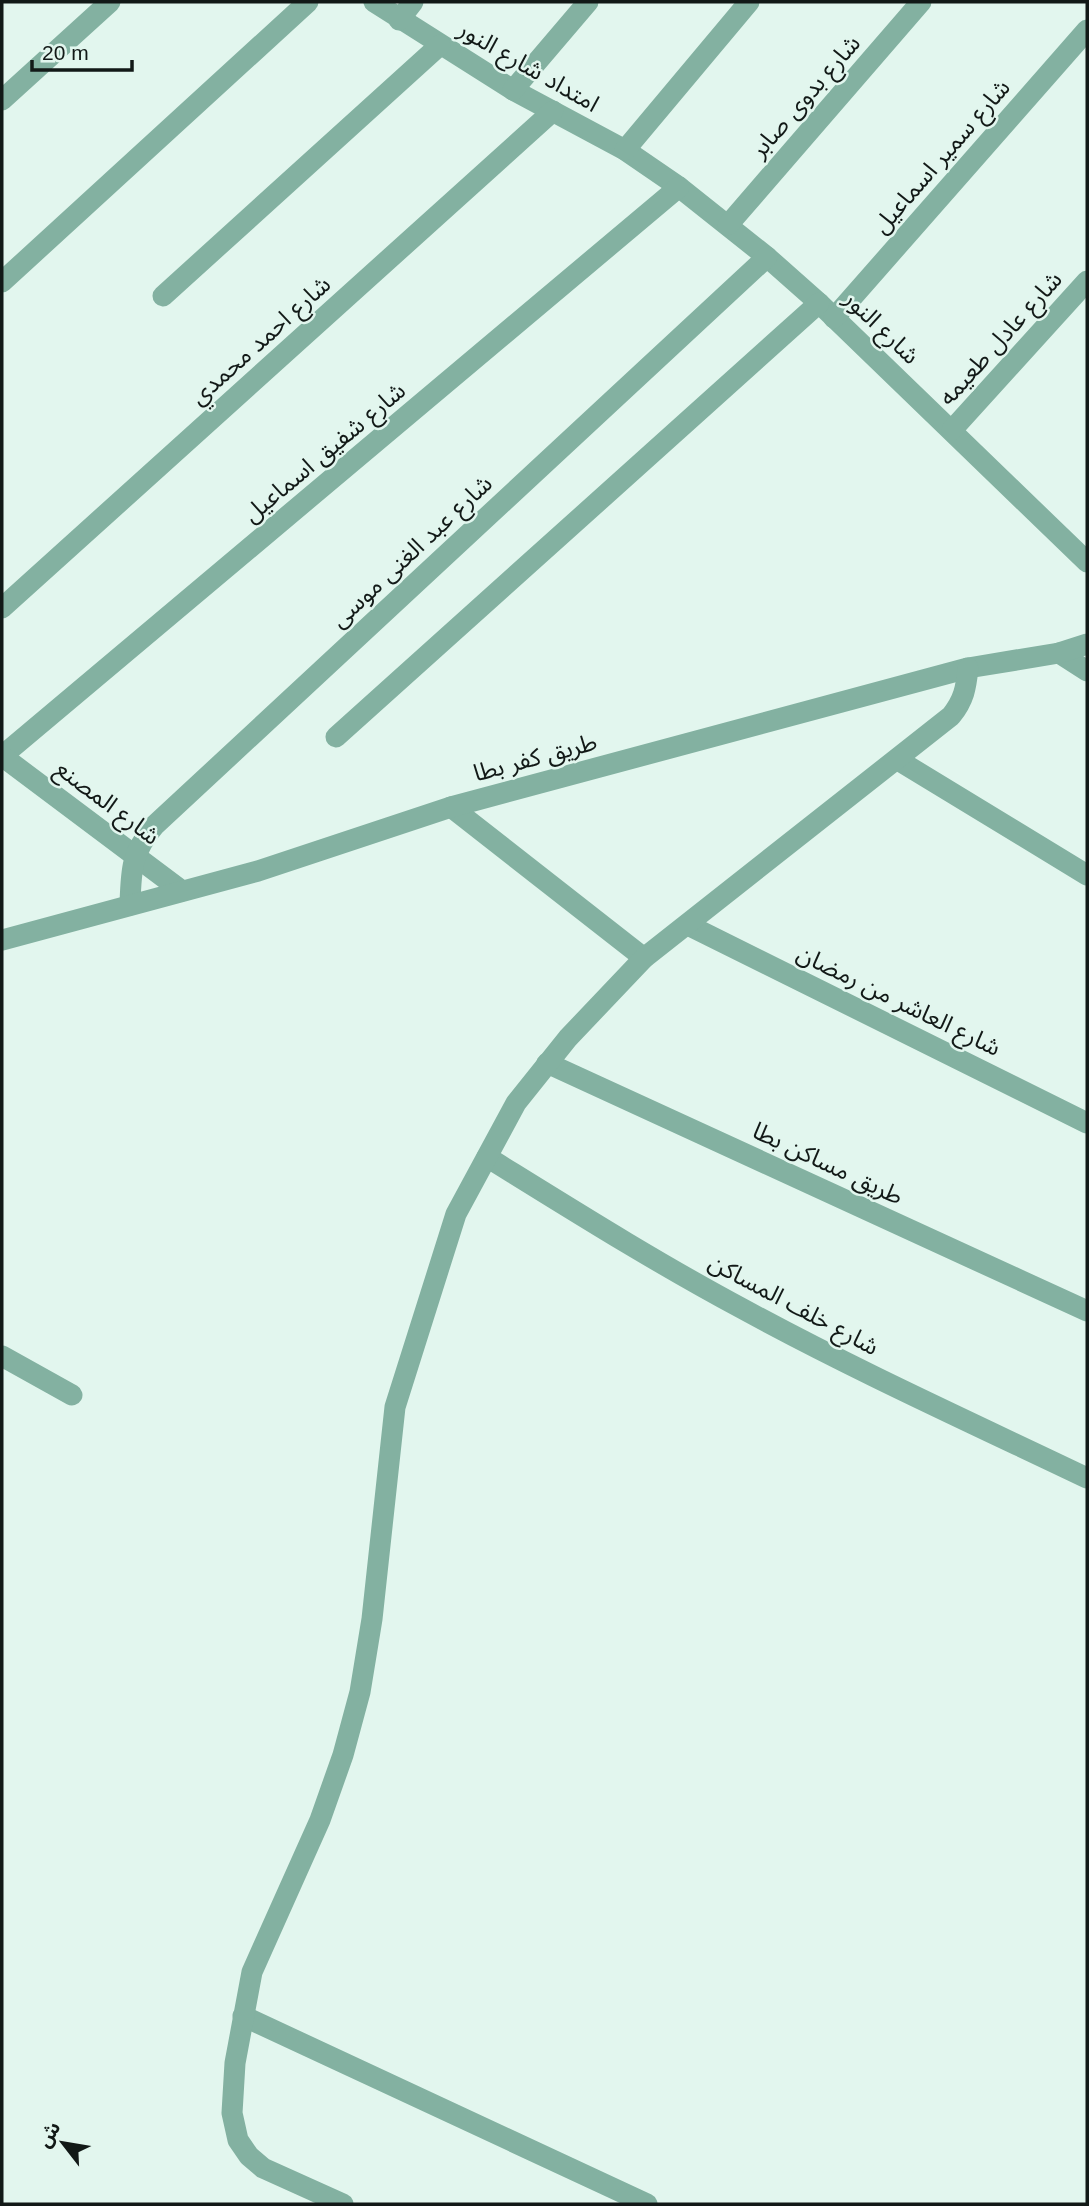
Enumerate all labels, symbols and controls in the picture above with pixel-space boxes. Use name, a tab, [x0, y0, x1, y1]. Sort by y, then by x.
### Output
street label: امتداد شارع النور	[451, 14, 604, 121]
scale bar	[32, 28, 131, 72]
street label: شارع بدوى صابر	[744, 29, 868, 166]
text: 20 m	[42, 41, 89, 64]
street label: شارع سمير اسماعيل	[867, 73, 1018, 241]
street label: شارع عادل طعيمه	[933, 266, 1070, 413]
street label: شارع احمد محمدي	[184, 270, 339, 414]
street label: شارع النور	[835, 284, 925, 372]
street label: شارع شفيق اسماعيل	[238, 376, 413, 531]
street label: شارع عبد الغنى موسى	[325, 469, 500, 636]
street label: طريق كفر بطا	[470, 728, 600, 788]
street label: شارع المصنع	[48, 754, 165, 853]
street label: شارع العاشر من رمضان	[791, 939, 1005, 1065]
street label: طريق مساكن بطا	[748, 1116, 907, 1211]
street label: شارع خلف المساكن	[703, 1248, 884, 1364]
north arrow	[28, 2108, 98, 2178]
text: ش	[33, 2118, 65, 2151]

